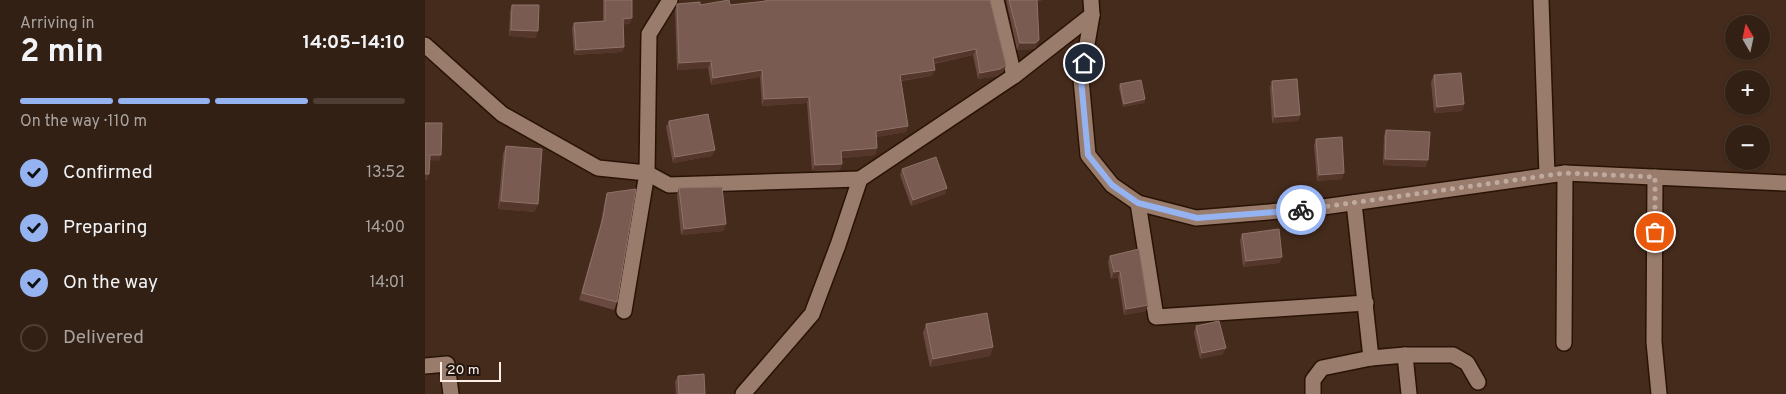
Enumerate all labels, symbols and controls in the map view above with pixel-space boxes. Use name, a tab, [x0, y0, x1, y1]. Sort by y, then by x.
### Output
text: Arriving in	[20, 14, 95, 34]
north arrow	[1725, 15, 1770, 60]
map controls	[1725, 15, 1770, 170]
text: 14:05–14:10	[302, 31, 405, 55]
text: 2 min	[20, 33, 104, 73]
pin	[1063, 42, 1105, 84]
icon: home	[1070, 49, 1098, 77]
button: +	[1725, 70, 1770, 115]
text: On the way · 110 m	[20, 112, 147, 132]
button: −	[1725, 125, 1770, 170]
icon: check	[20, 159, 48, 187]
text: Confirmed	[63, 161, 153, 185]
text: 13:52	[366, 163, 405, 183]
courier	[1276, 185, 1326, 235]
icon: bike	[1287, 196, 1315, 224]
pin	[1634, 211, 1676, 253]
icon: check	[20, 214, 48, 242]
text: Preparing	[63, 216, 147, 240]
text: 14:00	[365, 218, 405, 238]
icon: bag	[1641, 218, 1669, 246]
icon: check	[20, 269, 48, 297]
text: On the way	[63, 271, 158, 295]
text: 14:01	[370, 273, 405, 293]
text: Delivered	[63, 326, 144, 350]
scale bar	[440, 359, 501, 382]
text: 20 m	[447, 362, 480, 379]

